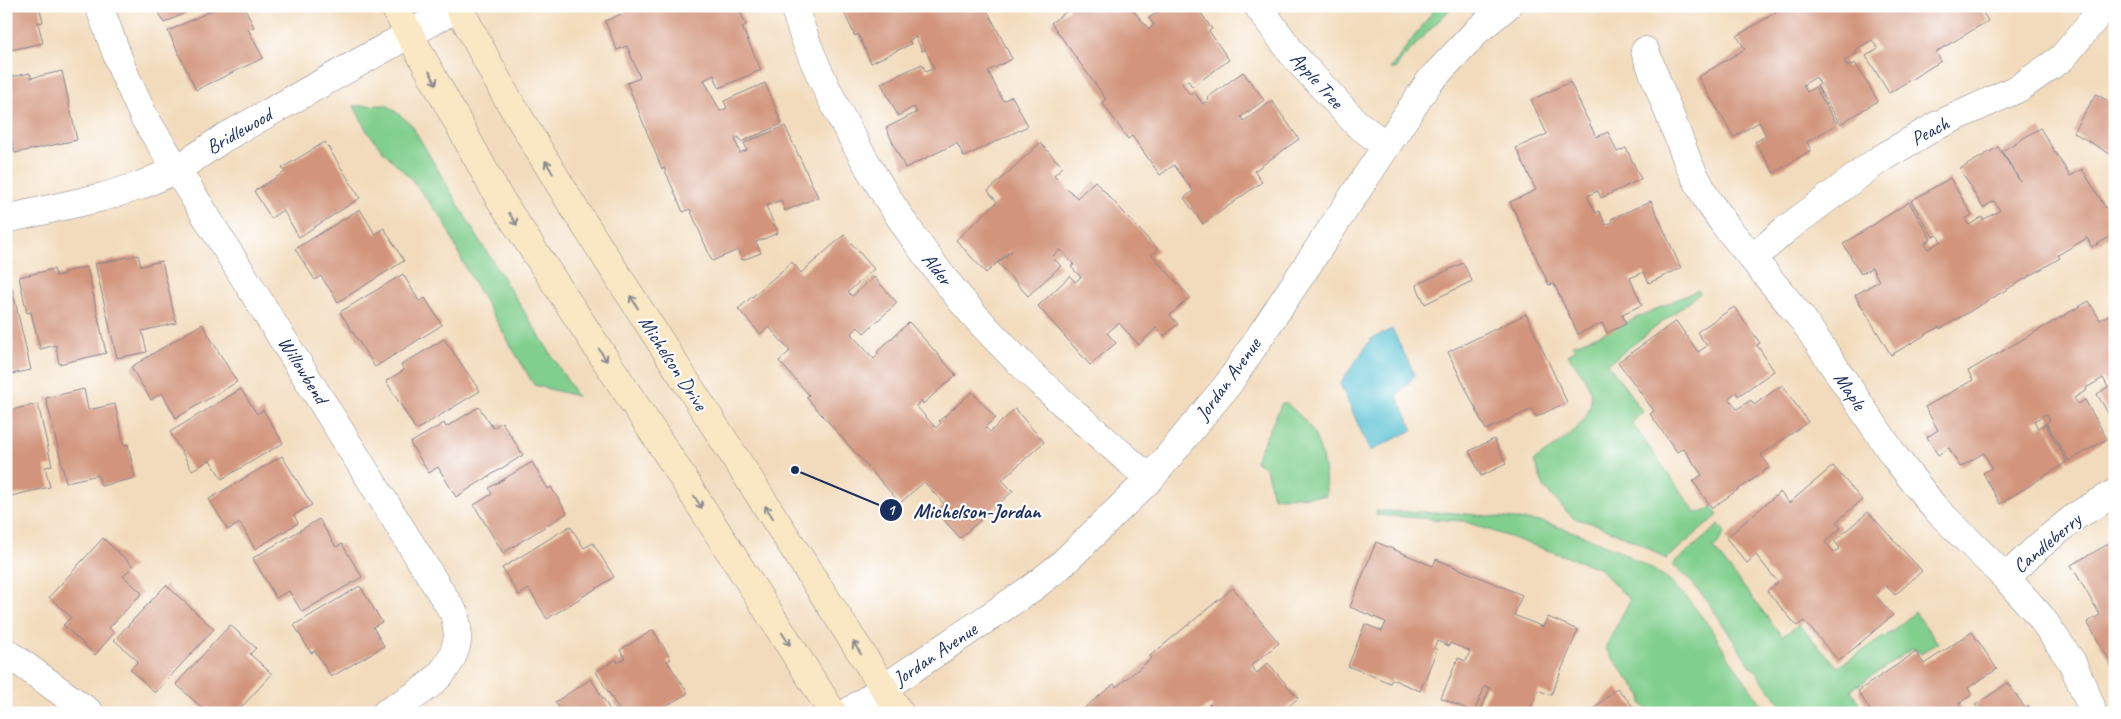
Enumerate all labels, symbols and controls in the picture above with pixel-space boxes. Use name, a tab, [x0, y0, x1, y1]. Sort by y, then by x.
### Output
street label: Apple Tree	[1285, 47, 1350, 115]
one-way arrow	[429, 70, 439, 85]
street label: Bridlewood	[202, 101, 279, 160]
street label: Peach	[1907, 110, 1954, 151]
one-way arrow	[544, 160, 554, 174]
one-way arrow	[509, 212, 519, 226]
street label: Alder	[916, 248, 959, 292]
one-way arrow	[628, 295, 638, 309]
street label: Michelson Drive	[633, 311, 714, 416]
street label: Willowbend	[273, 332, 335, 411]
street label: Jordan Avenue	[1189, 332, 1267, 426]
one-way arrow	[597, 348, 608, 362]
street label: Maple	[1828, 367, 1873, 416]
callout: Michelson-Jordan	[879, 492, 1051, 528]
one-way arrow	[693, 495, 703, 509]
text: Michelson-Jordan	[913, 498, 1042, 524]
text: 1	[888, 501, 897, 520]
one-way arrow	[764, 505, 774, 519]
street label: Candleberry	[2008, 506, 2088, 579]
street label: Jordan Avenue	[887, 616, 983, 692]
one-way arrow	[781, 631, 791, 645]
one-way arrow	[852, 642, 862, 656]

